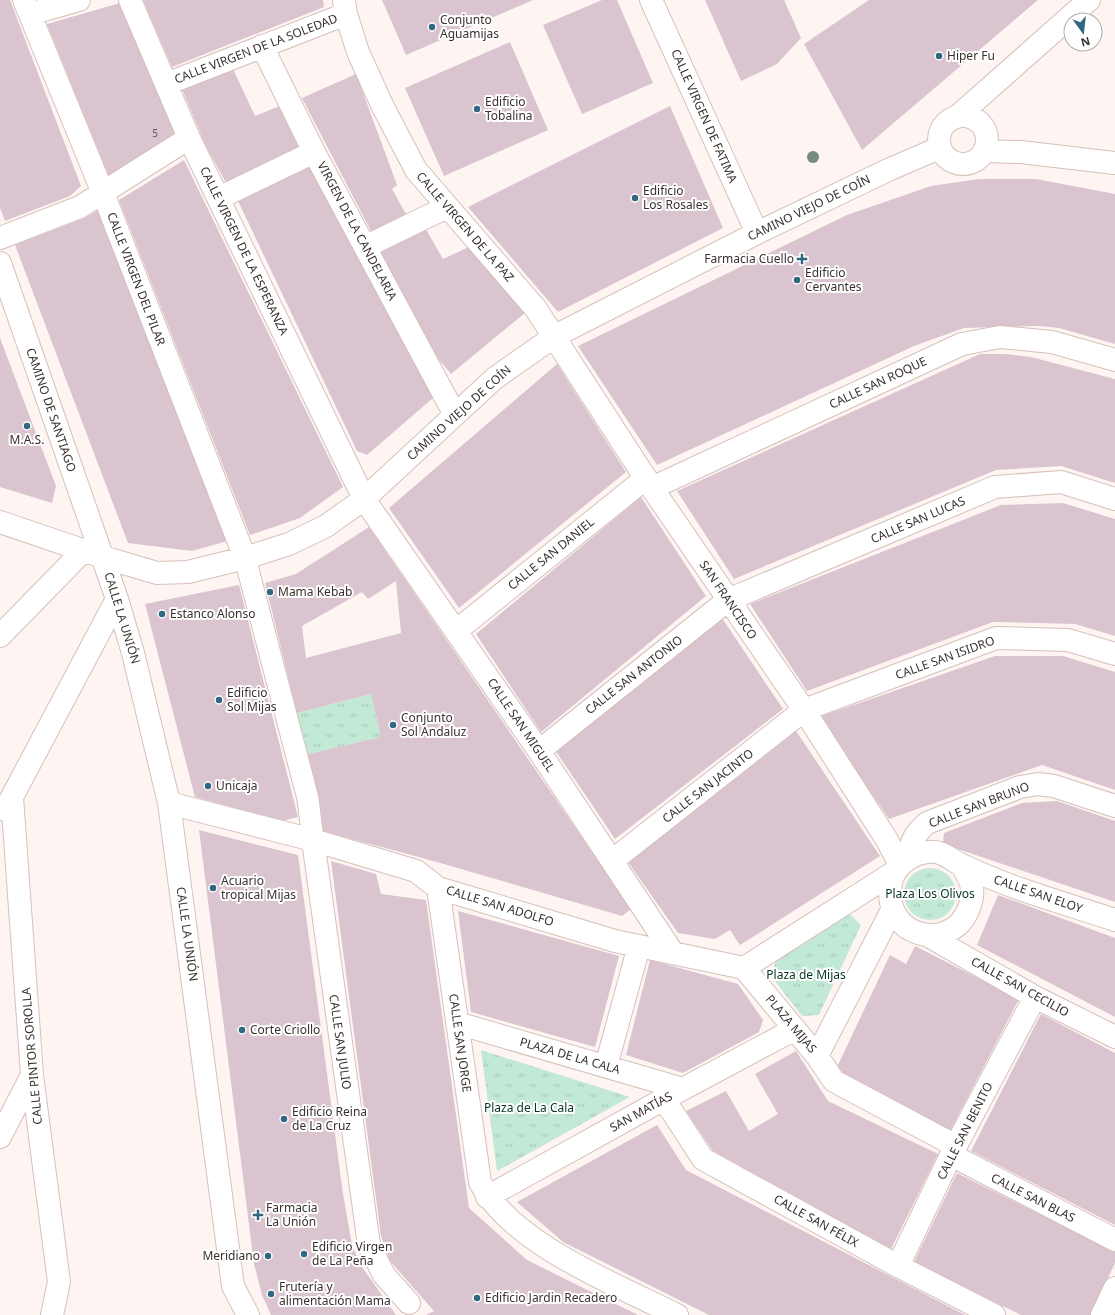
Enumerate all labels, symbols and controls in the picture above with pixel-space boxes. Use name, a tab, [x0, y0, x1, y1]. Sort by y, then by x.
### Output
street label: CALLE VIRGEN DE LA SOLEDAD	[172, 9, 340, 88]
place label: Conjunto Aguamijas	[440, 11, 499, 42]
north arrow	[1063, 12, 1103, 52]
marker: Conjunto Aguamijas	[427, 22, 437, 32]
text: N	[1079, 34, 1092, 51]
street label: CALLE VIRGEN DE FATIMA	[667, 46, 742, 186]
place label: Hiper Fu	[947, 47, 995, 64]
marker: Hiper Fu	[934, 51, 944, 61]
place label: Edificio Tobalina	[485, 93, 533, 124]
marker: Edificio Tobalina	[472, 104, 482, 114]
house number: 5	[152, 126, 158, 140]
street label: VIRGEN DE LA CANDELARIA	[314, 158, 401, 303]
street label: CALLE VIRGEN DE LA ESPERANZA	[196, 164, 293, 338]
street label: CALLE VIRGEN DE LA PAZ	[413, 168, 518, 285]
street label: CAMINO VIEJO DE COÍN	[745, 170, 873, 245]
place label: Edificio Los Rosales	[643, 182, 708, 213]
marker: Edificio Los Rosales	[630, 193, 640, 203]
street label: CALLE VIRGEN DEL PILAR	[103, 210, 170, 348]
place label: Farmacia Cuello	[704, 250, 794, 267]
marker: Farmacia Cuello	[797, 254, 807, 264]
place label: Edificio Cervantes	[805, 264, 862, 295]
marker: Edificio Cervantes	[792, 275, 802, 285]
street label: CAMINO DE SANTIAGO	[22, 346, 81, 474]
street label: CALLE SAN ROQUE	[826, 352, 929, 413]
street label: CAMINO VIEJO DE COÍN	[403, 361, 514, 464]
marker: M.A.S.	[22, 421, 32, 431]
place label: M.A.S.	[10, 431, 44, 448]
street label: CALLE SAN LUCAS	[868, 492, 968, 547]
street label: CALLE SAN DANIEL	[504, 514, 597, 594]
street label: SAN FRANCISCO	[696, 557, 761, 643]
street label: CALLE LA UNIÓN	[100, 570, 145, 666]
place label: Mama Kebab	[278, 583, 352, 600]
marker: Mama Kebab	[265, 587, 275, 597]
place label: Estanco Alonso	[170, 605, 256, 622]
marker: Estanco Alonso	[157, 609, 167, 619]
street label: CALLE SAN ANTONIO	[581, 631, 686, 718]
street label: CALLE SAN ISIDRO	[893, 632, 997, 683]
street label: CALLE SAN MIGUEL	[484, 675, 559, 775]
place label: Edificio Sol Mijas	[227, 684, 277, 715]
marker: Edificio Sol Mijas	[214, 695, 224, 705]
place label: Conjunto Sol Andaluz	[401, 709, 467, 740]
marker: Conjunto Sol Andaluz	[388, 720, 398, 730]
street label: CALLE SAN JACINTO	[659, 745, 757, 827]
place label: Unicaja	[216, 777, 258, 794]
street label: CALLE SAN BRUNO	[926, 777, 1032, 832]
marker: Unicaja	[203, 781, 213, 791]
street label: CALLE SAN ELOY	[991, 870, 1085, 917]
place label: Acuario tropical Mijas	[221, 872, 296, 903]
street label: CALLE SAN ADOLFO	[444, 881, 556, 930]
marker: Acuario tropical Mijas	[208, 883, 218, 893]
park label: Plaza Los Olivos	[885, 885, 975, 902]
street label: CALLE LA UNIÓN	[172, 886, 203, 982]
street label: CALLE SAN CECILIO	[968, 953, 1072, 1021]
park label: Plaza de Mijas	[766, 966, 846, 983]
street label: CALLE PINTOR SOROLLA	[17, 986, 46, 1125]
street label: PLAZA MIJAS	[762, 991, 821, 1057]
street label: CALLE SAN JORGE	[445, 992, 476, 1093]
street label: CALLE SAN JULIO	[325, 993, 356, 1091]
place label: Corte Criollo	[250, 1021, 320, 1038]
marker: Corte Criollo	[237, 1025, 247, 1035]
street label: PLAZA DE LA CALA	[518, 1033, 623, 1078]
street label: CALLE SAN BENITO	[933, 1079, 997, 1183]
street label: SAN MATÍAS	[606, 1087, 675, 1136]
park label: Plaza de La Cala	[484, 1099, 574, 1116]
place label: Edificio Reina de La Cruz	[292, 1103, 367, 1134]
marker: Edificio Reina de La Cruz	[279, 1114, 289, 1124]
street label: CALLE SAN BLAS	[988, 1169, 1079, 1226]
street label: CALLE SAN FÉLIX	[771, 1190, 862, 1251]
place label: Farmacia La Unión	[266, 1199, 317, 1230]
marker: Farmacia La Unión	[253, 1210, 263, 1220]
place label: Edificio Virgen de La Peña	[312, 1238, 392, 1269]
place label: Meridiano	[202, 1247, 260, 1264]
marker: Edificio Virgen de La Peña	[299, 1249, 309, 1259]
marker: Meridiano	[263, 1251, 273, 1261]
place label: Frutería y alimentación Mama	[279, 1278, 391, 1309]
marker: Frutería y alimentación Mama	[266, 1289, 276, 1299]
place label: Edificio Jardin Recadero	[485, 1289, 617, 1306]
marker: Edificio Jardin Recadero	[472, 1293, 482, 1303]

